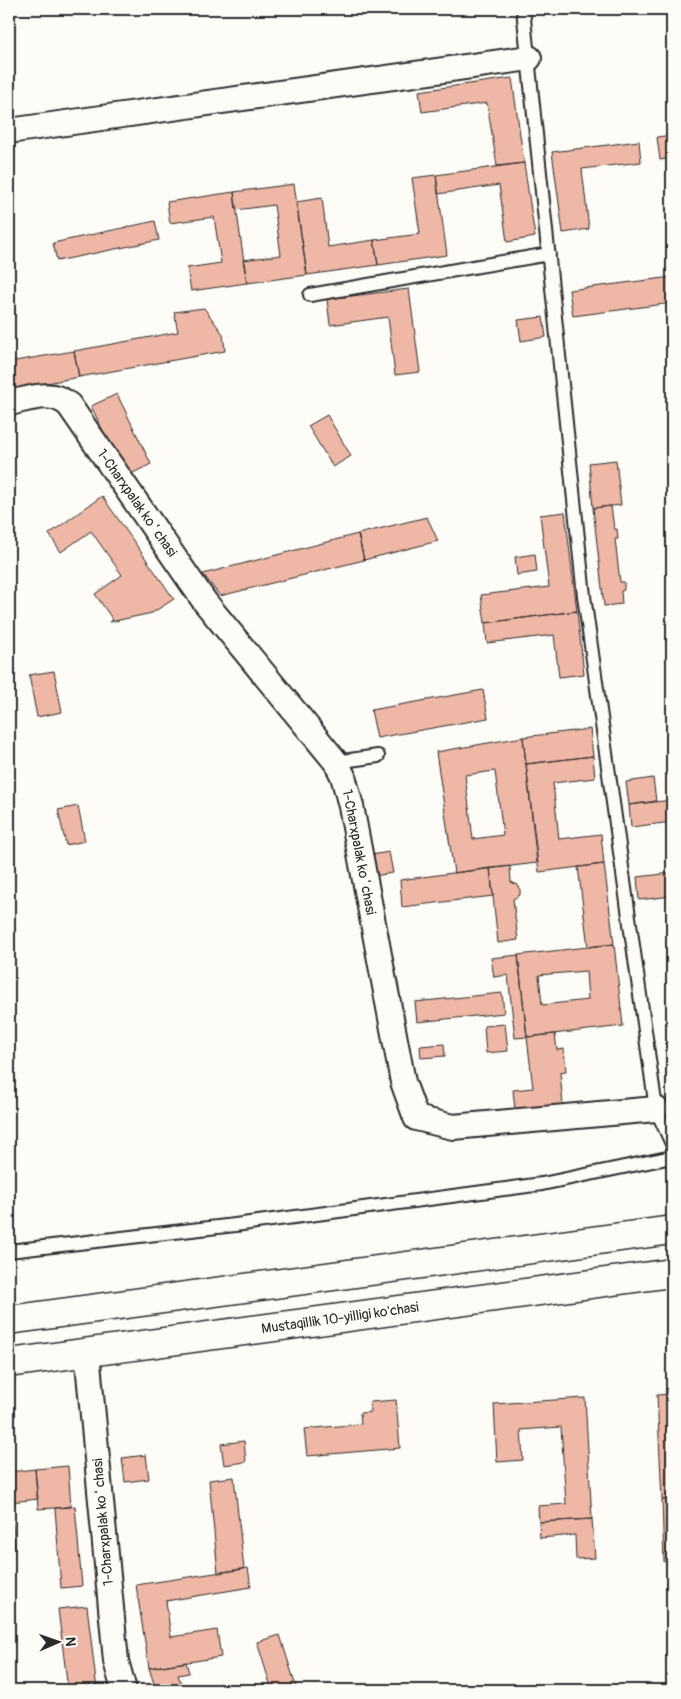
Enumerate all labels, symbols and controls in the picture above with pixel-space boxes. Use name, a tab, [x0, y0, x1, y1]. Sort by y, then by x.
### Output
street label: 1-Charxpalak koʻchasi	[93, 446, 181, 561]
street label: 1-Charxpalak koʻchasi	[338, 788, 380, 917]
street label: Mustaqillik 10-yilligi ko'chasi	[260, 1298, 420, 1337]
street label: 1-Charxpalak koʻchasi	[89, 1457, 117, 1586]
north arrow	[32, 1616, 82, 1666]
text: N	[62, 1637, 79, 1647]

